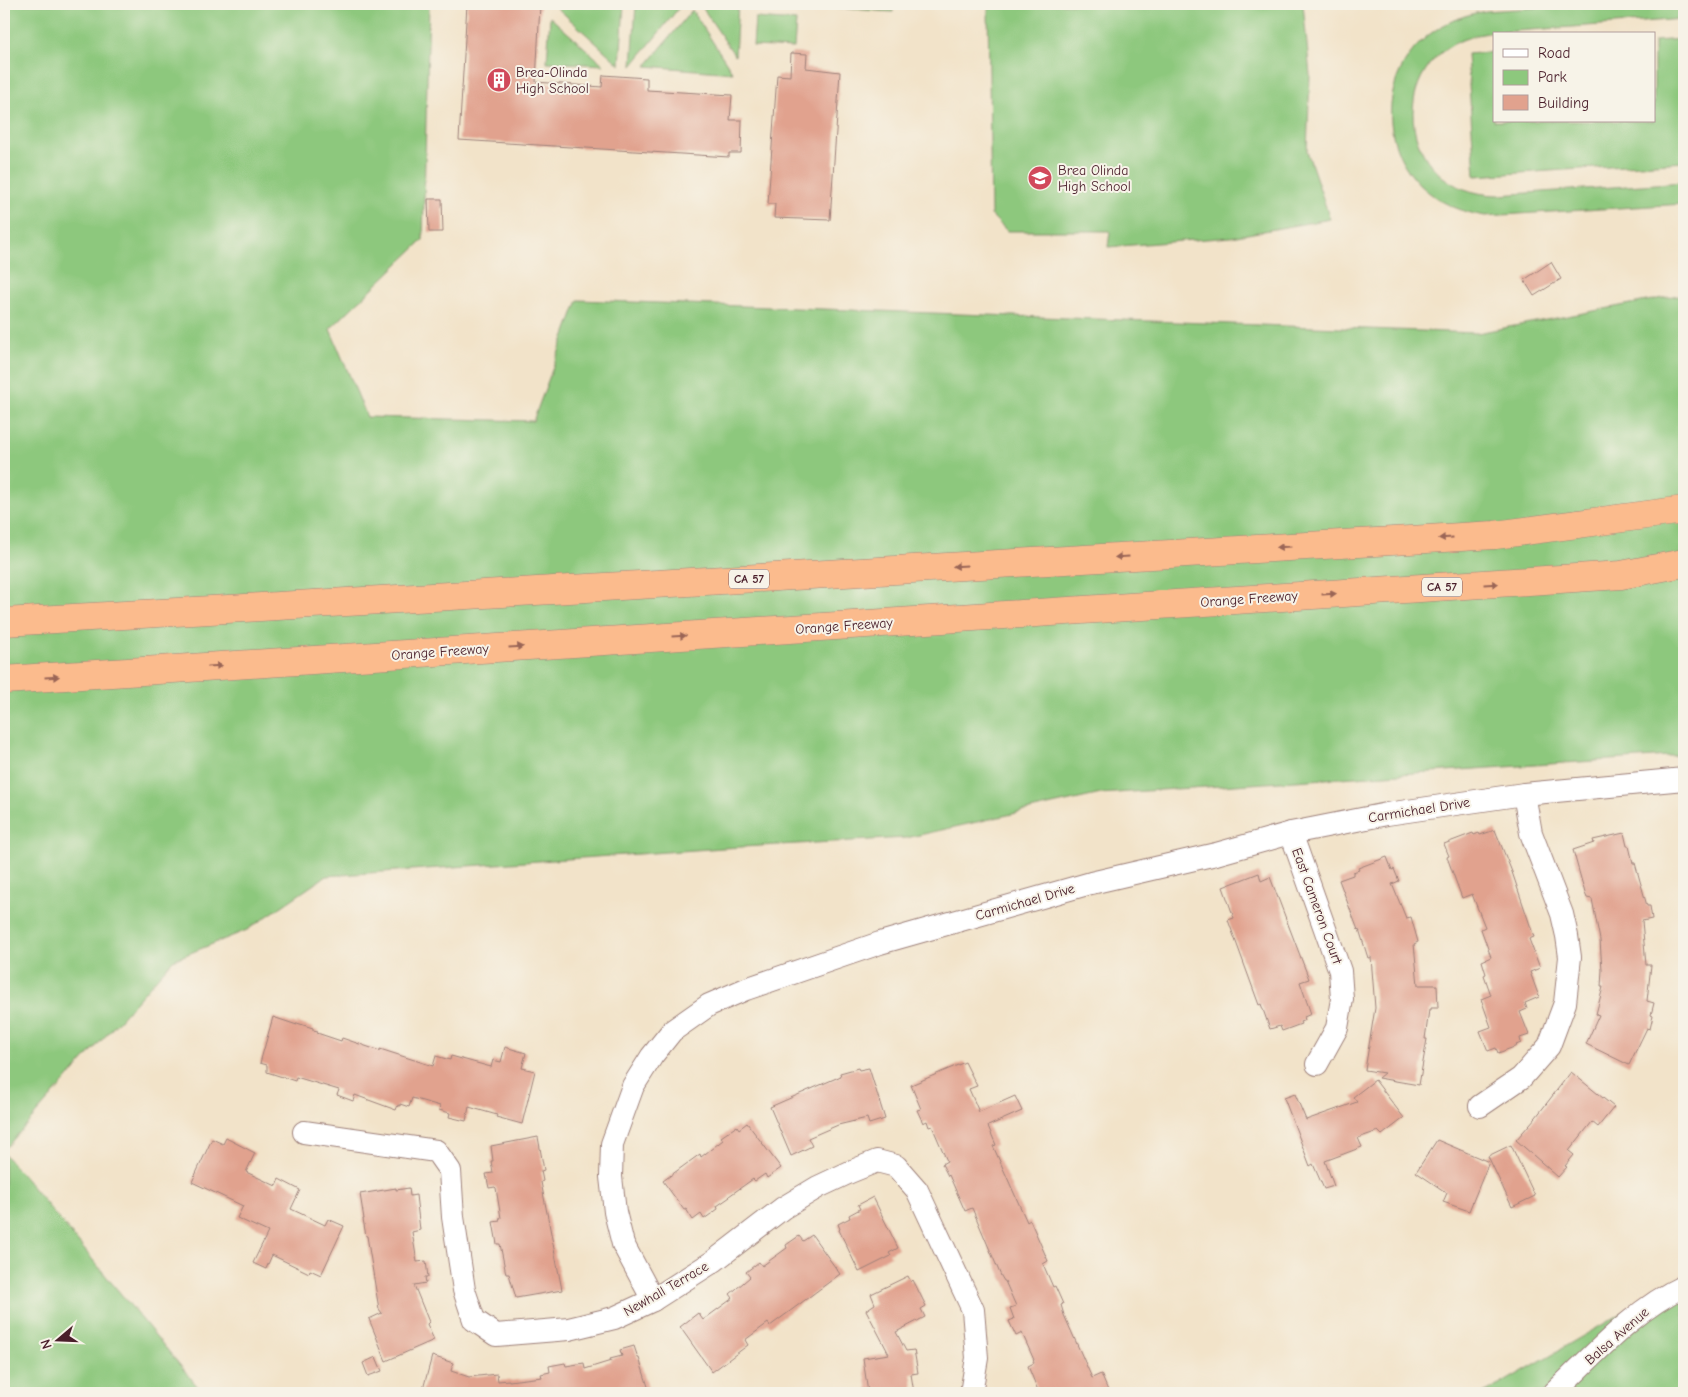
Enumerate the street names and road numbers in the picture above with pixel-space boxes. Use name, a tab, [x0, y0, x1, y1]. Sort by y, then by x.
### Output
road number: CA 57	[729, 570, 769, 588]
road number: CA 57	[1422, 578, 1462, 596]
street label: Orange Freeway	[1200, 587, 1299, 611]
street label: Orange Freeway	[795, 614, 894, 638]
street label: Orange Freeway	[391, 640, 490, 664]
street label: Carmichael Drive	[1367, 794, 1471, 826]
street label: East Cameron Court	[1288, 846, 1346, 967]
street label: Carmichael Drive	[973, 880, 1077, 924]
street label: Newhall Terrace	[621, 1258, 711, 1320]
street label: Balsa Avenue	[1582, 1304, 1652, 1368]

